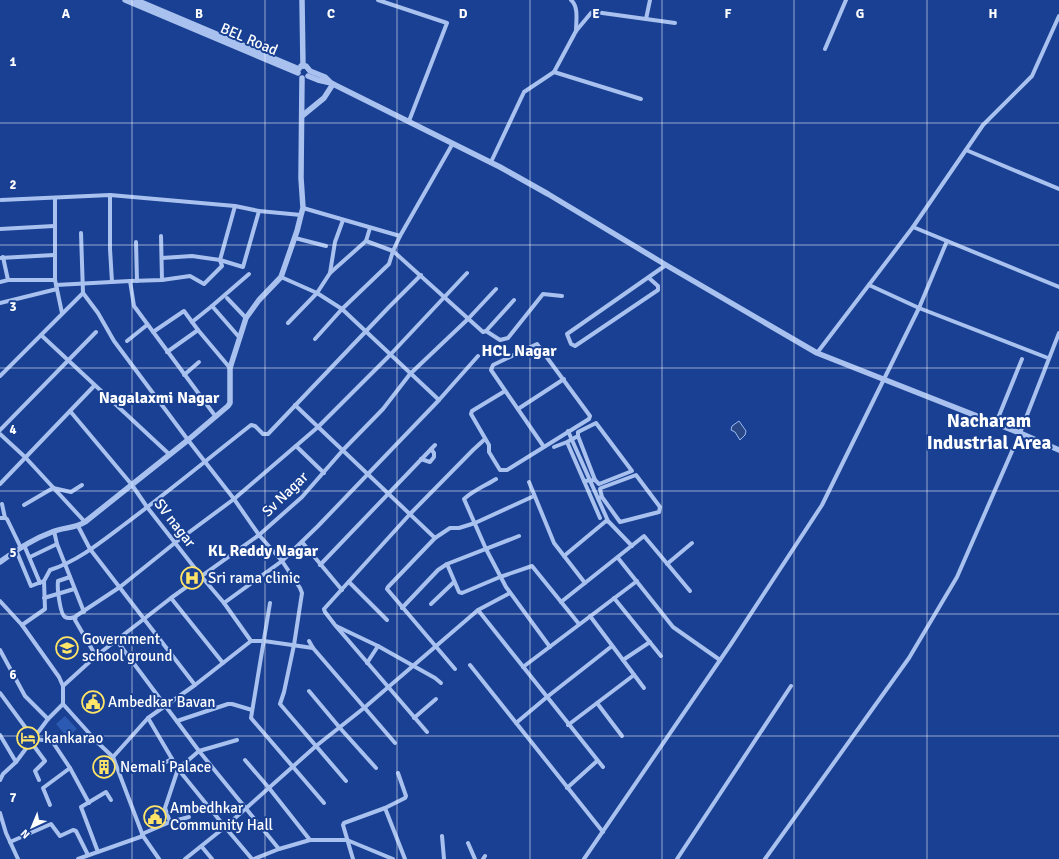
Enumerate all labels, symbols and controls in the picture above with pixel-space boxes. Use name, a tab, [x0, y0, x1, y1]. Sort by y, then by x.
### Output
text: A	[62, 6, 71, 22]
text: B	[195, 6, 203, 22]
text: C	[327, 6, 335, 22]
text: D	[459, 6, 468, 22]
text: E	[592, 6, 600, 22]
text: F	[725, 6, 732, 22]
text: G	[856, 6, 864, 22]
text: H	[989, 6, 997, 22]
street label: BEL Road	[218, 19, 280, 59]
text: 1	[9, 54, 17, 70]
text: 2	[9, 177, 17, 193]
text: 3	[9, 299, 17, 315]
district label: HCL Nagar	[481, 341, 557, 361]
district label: Nagalaxmi Nagar	[99, 388, 220, 408]
district label: Nacharam Industrial Area	[927, 409, 1052, 455]
text: 4	[9, 422, 17, 438]
street label: Sv Nagar	[258, 467, 312, 520]
street label: SV nagar	[151, 495, 200, 551]
district label: KL Reddy Nagar	[208, 541, 319, 561]
text: 5	[9, 545, 17, 561]
hospital icon: Sri rama clinic	[179, 565, 205, 591]
place label: Sri rama clinic	[208, 569, 300, 587]
place label: Government school ground	[82, 630, 172, 665]
school or university icon: Government school ground	[54, 635, 80, 661]
text: 6	[9, 667, 17, 683]
public building icon: Ambedkar Bavan	[80, 689, 106, 715]
place label: Ambedkar Bavan	[108, 693, 215, 711]
hotel icon: kankarao	[15, 725, 41, 751]
place label: kankarao	[44, 729, 103, 747]
building icon: Nemali Palace	[91, 754, 117, 780]
place label: Nemali Palace	[120, 758, 211, 776]
text: 7	[9, 790, 17, 806]
place label: Ambedhkar Community Hall	[170, 799, 273, 834]
public building icon: Ambedhkar Community Hall	[142, 804, 168, 830]
north arrow	[12, 807, 52, 847]
text: N	[18, 826, 33, 841]

